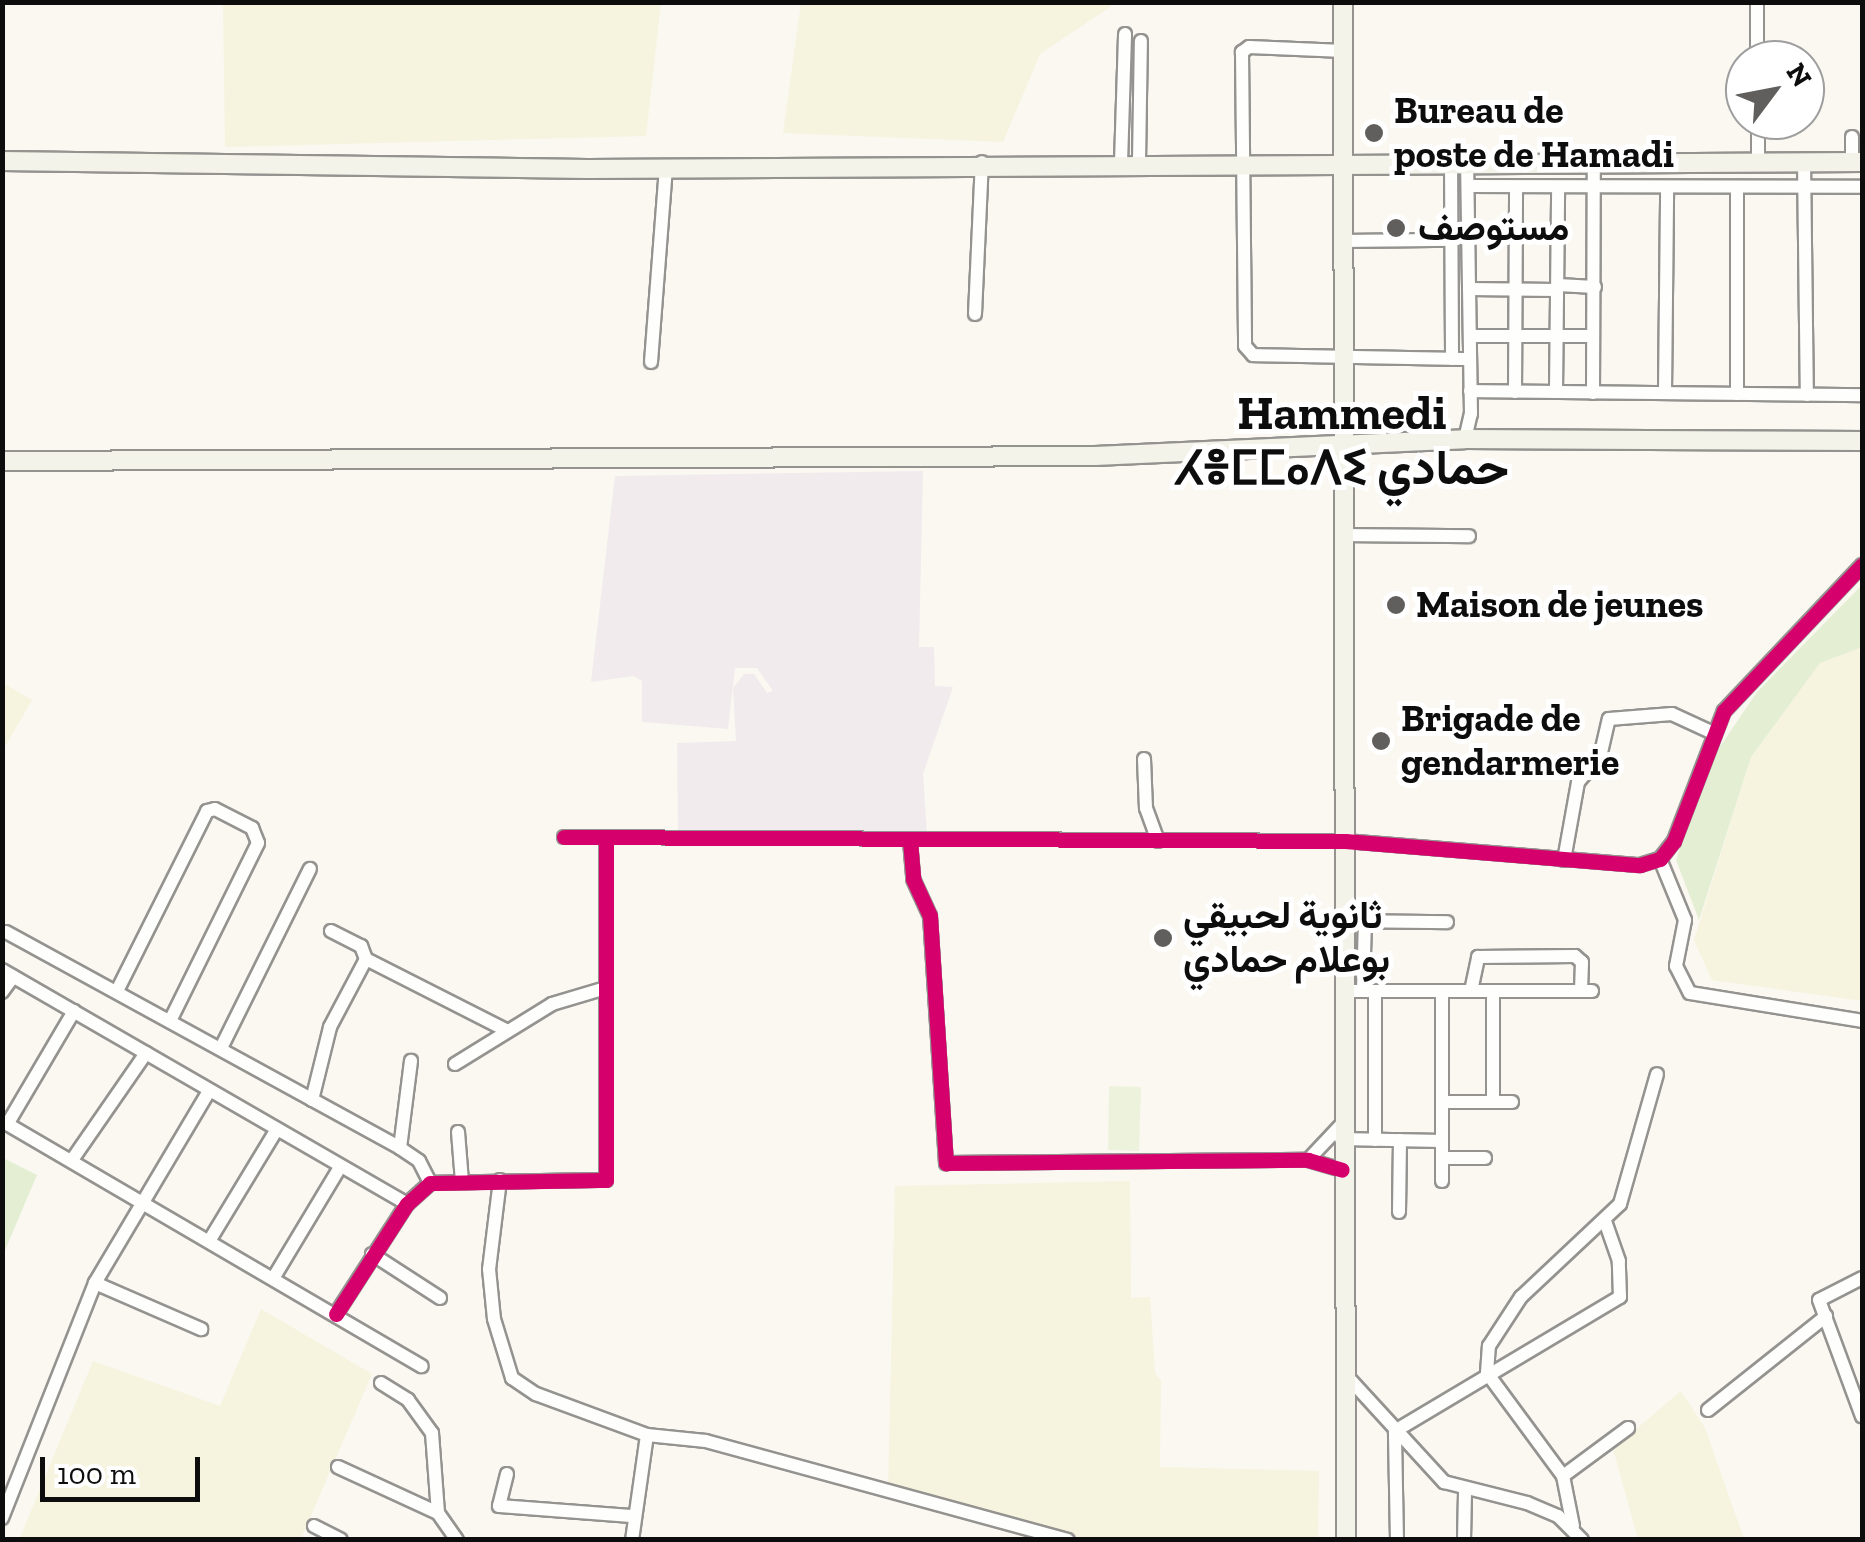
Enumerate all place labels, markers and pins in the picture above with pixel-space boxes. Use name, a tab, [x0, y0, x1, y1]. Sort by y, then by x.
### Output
place label: Bureau de poste de Hamadi	[1394, 88, 1674, 178]
marker: Bureau de poste de Hamadi	[1363, 122, 1385, 144]
place label: مستوصف	[1418, 205, 1569, 251]
marker: مستوصف	[1383, 215, 1409, 241]
place label: Maison de jeunes	[1416, 582, 1704, 628]
marker: Maison de jeunes	[1385, 594, 1407, 616]
place label: Brigade de gendarmerie	[1401, 696, 1619, 786]
marker: Brigade de gendarmerie	[1370, 730, 1392, 752]
place label: ثانوية لحبيقي بوعلام حمادي	[1183, 893, 1390, 982]
marker: ثانوية لحبيقي بوعلام حمادي	[1152, 927, 1174, 949]

